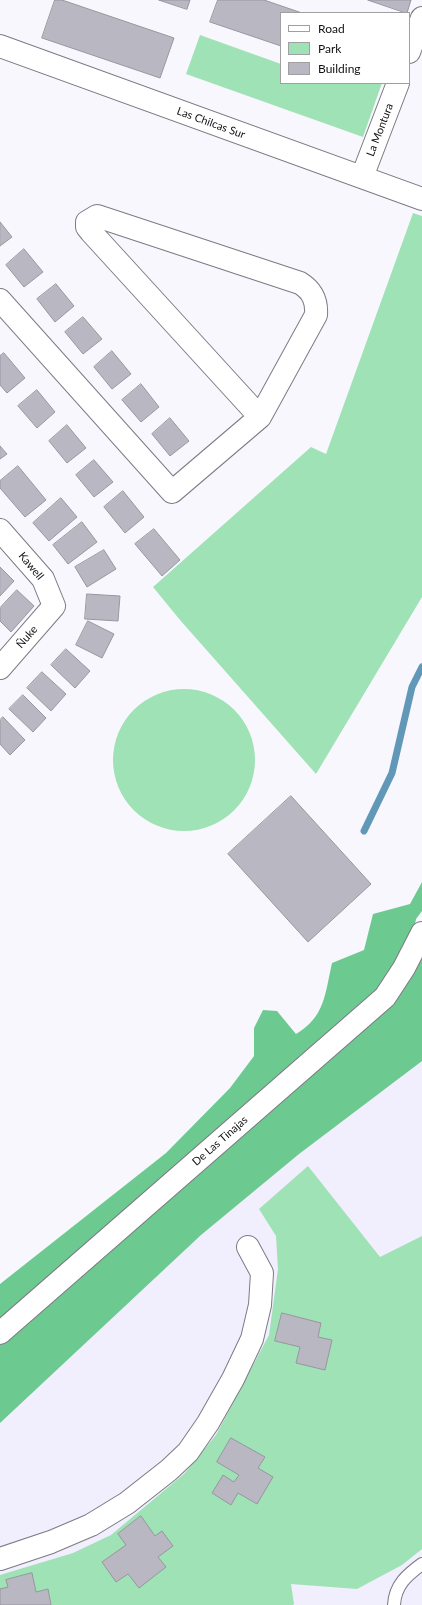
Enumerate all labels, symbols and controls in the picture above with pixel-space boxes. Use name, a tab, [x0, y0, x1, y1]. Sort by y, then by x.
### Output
legend	[280, 12, 410, 84]
text: Road	[318, 21, 345, 36]
text: Park	[318, 41, 341, 56]
text: Building	[318, 61, 361, 76]
street label: La Montura	[364, 102, 396, 158]
street label: Las Chilcas Sur	[175, 105, 247, 141]
street label: Kawell	[16, 549, 46, 583]
street label: Ñuke	[14, 623, 40, 651]
street label: De Las Tinajas	[190, 1113, 250, 1169]

